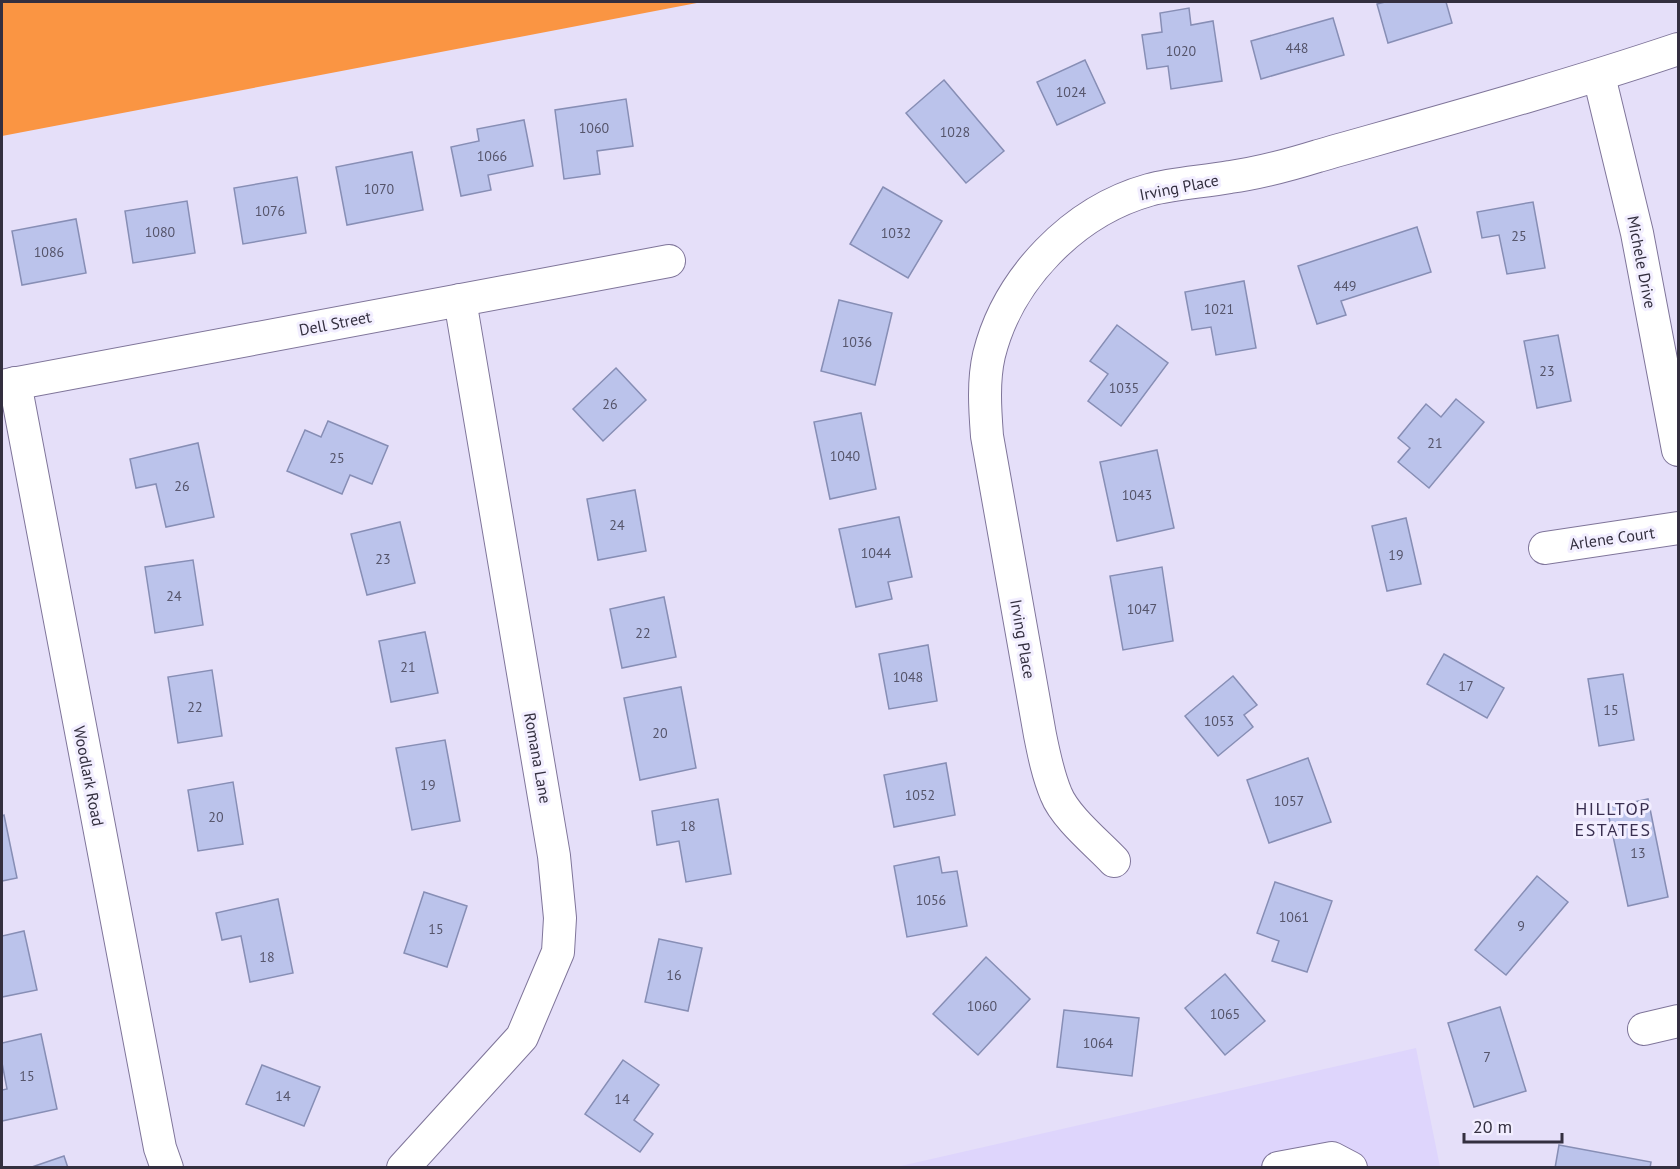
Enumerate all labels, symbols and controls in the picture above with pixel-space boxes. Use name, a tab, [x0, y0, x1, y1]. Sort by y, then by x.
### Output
house number: 448	[1286, 39, 1308, 57]
house number: 1020	[1166, 42, 1197, 60]
house number: 1024	[1056, 83, 1087, 101]
house number: 1060	[579, 119, 610, 137]
house number: 1028	[940, 123, 970, 141]
house number: 1066	[477, 147, 507, 165]
street label: Irving Place	[1138, 170, 1220, 204]
house number: 1070	[364, 180, 395, 198]
house number: 1076	[255, 202, 285, 220]
street label: Michele Drive	[1623, 214, 1661, 310]
house number: 1080	[145, 223, 176, 241]
house number: 1032	[881, 224, 911, 242]
house number: 25	[1511, 227, 1527, 245]
house number: 1086	[34, 243, 64, 261]
house number: 449	[1334, 277, 1356, 295]
house number: 1021	[1204, 300, 1234, 318]
street label: Dell Street	[297, 306, 373, 340]
house number: 1036	[842, 333, 872, 351]
house number: 23	[1539, 362, 1555, 380]
house number: 1035	[1109, 379, 1139, 397]
house number: 26	[602, 395, 618, 413]
house number: 21	[1427, 434, 1443, 452]
house number: 1040	[830, 447, 861, 465]
house number: 25	[329, 449, 345, 467]
house number: 26	[174, 477, 190, 495]
house number: 1043	[1122, 486, 1152, 504]
house number: 24	[609, 516, 625, 534]
street label: Arlene Court	[1568, 522, 1656, 554]
house number: 1044	[861, 544, 892, 562]
house number: 19	[1388, 546, 1404, 564]
house number: 23	[375, 550, 391, 568]
house number: 24	[166, 587, 182, 605]
street label: Irving Place	[1006, 598, 1040, 680]
house number: 1047	[1127, 600, 1157, 618]
house number: 22	[635, 624, 651, 642]
house number: 21	[400, 658, 416, 676]
house number: 1048	[893, 668, 923, 686]
house number: 17	[1458, 677, 1474, 695]
house number: 22	[187, 698, 203, 716]
house number: 15	[1603, 701, 1619, 719]
street label: Romana Lane	[520, 711, 556, 805]
house number: 1053	[1204, 712, 1234, 730]
street label: Woodlark Road	[69, 724, 109, 828]
house number: 20	[652, 724, 668, 742]
house number: 19	[420, 776, 436, 794]
house number: 1052	[905, 786, 935, 804]
house number: 1057	[1274, 792, 1304, 810]
district label: HILLTOP ESTATES	[1574, 797, 1652, 841]
house number: 20	[208, 808, 224, 826]
house number: 18	[680, 817, 696, 835]
house number: 13	[1630, 844, 1646, 862]
house number: 1056	[916, 891, 946, 909]
house number: 1061	[1279, 908, 1309, 926]
house number: 9	[1517, 917, 1525, 935]
house number: 15	[428, 920, 444, 938]
house number: 18	[259, 948, 275, 966]
house number: 16	[666, 966, 682, 984]
house number: 1060	[967, 997, 998, 1015]
house number: 1065	[1210, 1005, 1240, 1023]
house number: 1064	[1083, 1034, 1114, 1052]
house number: 7	[1483, 1048, 1491, 1066]
house number: 15	[19, 1067, 35, 1085]
house number: 14	[275, 1087, 291, 1105]
house number: 14	[614, 1090, 630, 1108]
scale bar	[1464, 1106, 1562, 1144]
text: 20 m	[1473, 1115, 1512, 1138]

